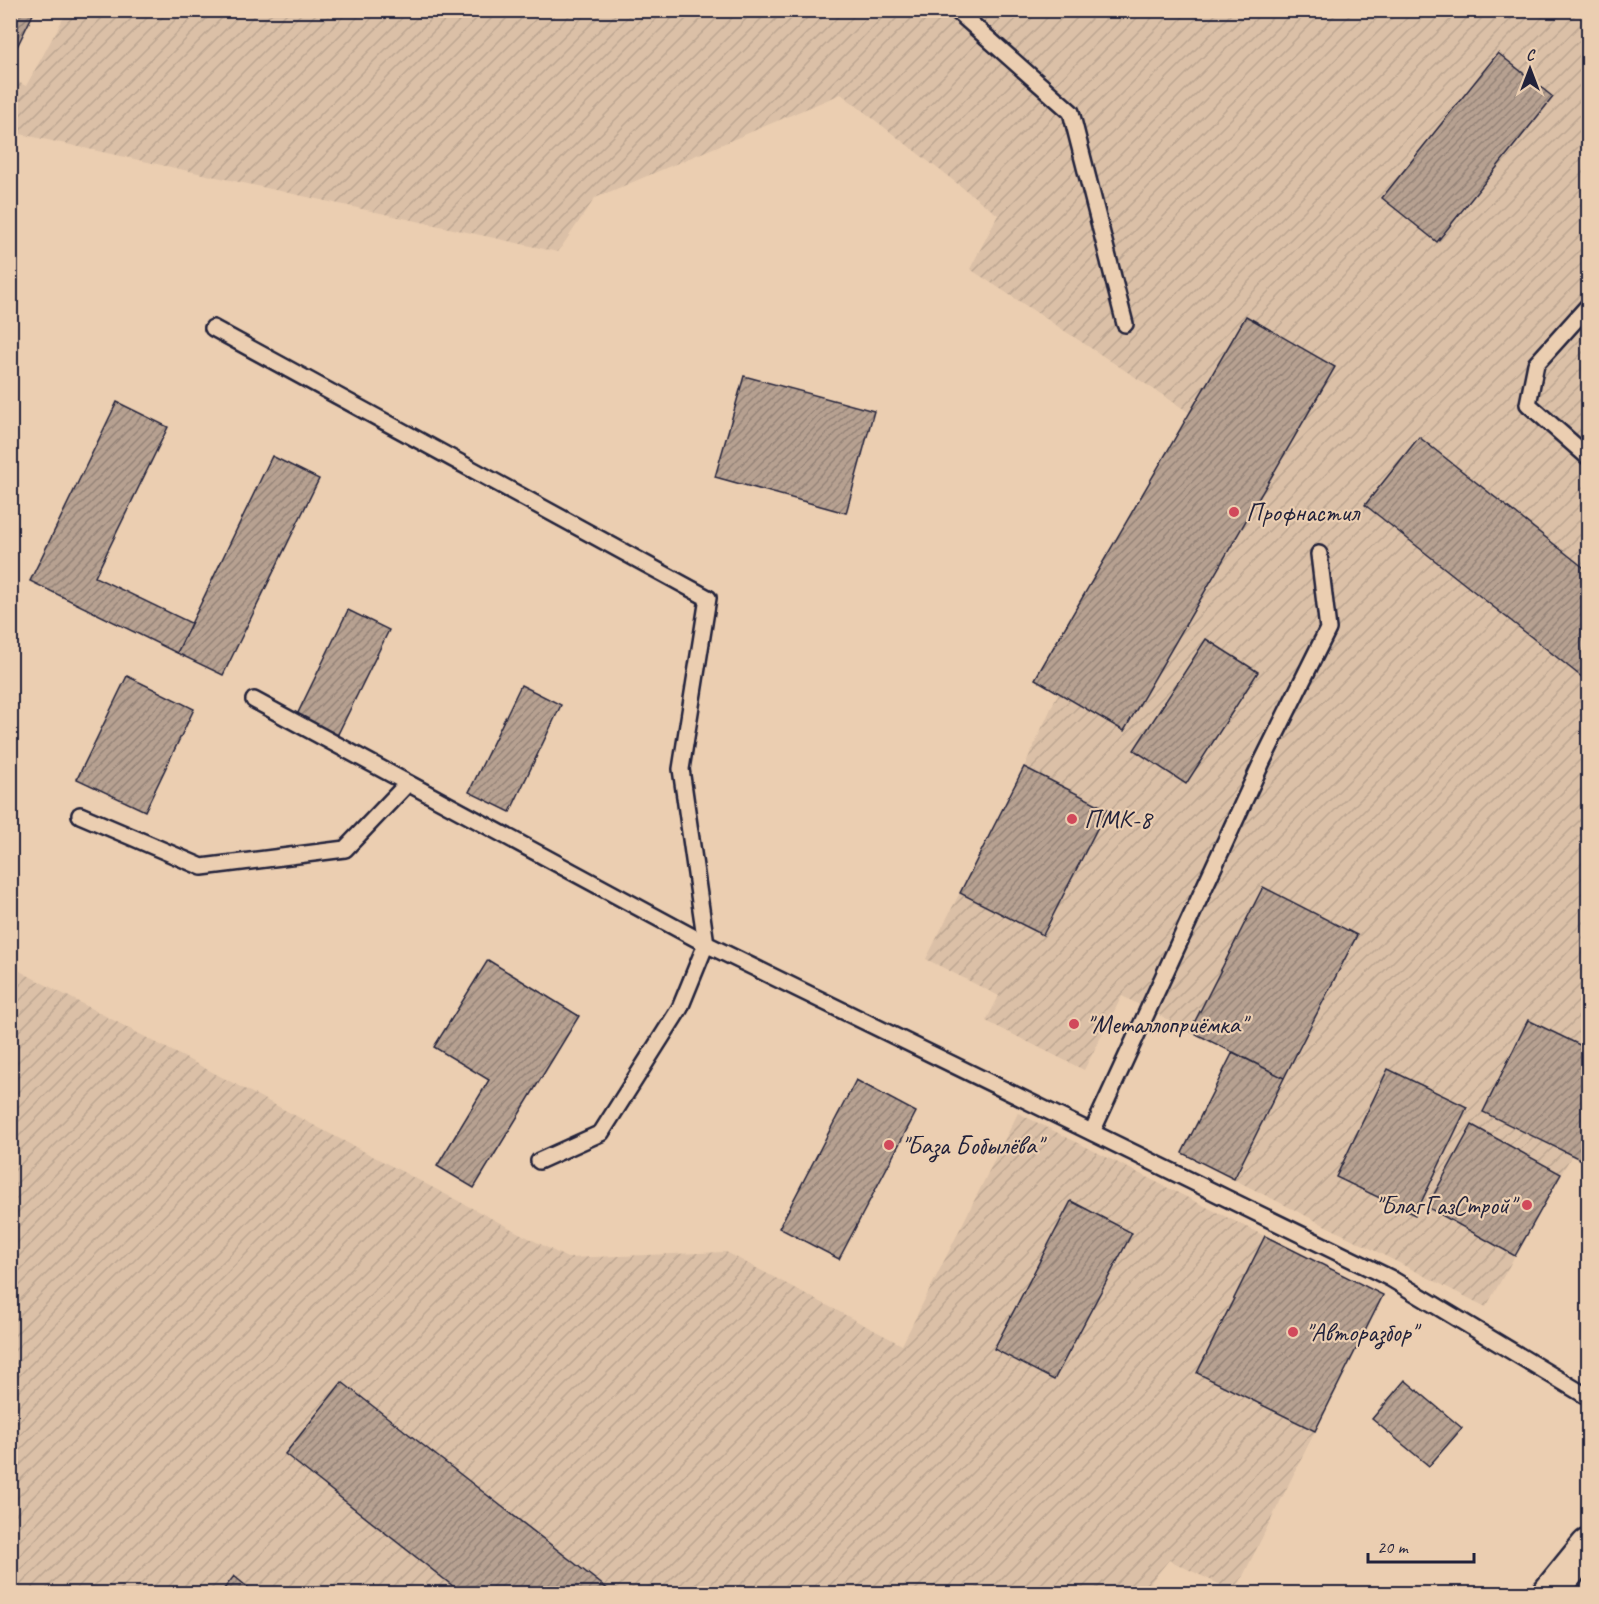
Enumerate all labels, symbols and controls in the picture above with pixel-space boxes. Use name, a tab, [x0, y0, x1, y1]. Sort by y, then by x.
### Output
north arrow	[1500, 39, 1560, 99]
text: С	[1526, 45, 1536, 65]
place label: Профнастил	[1246, 496, 1361, 529]
marker: Профнастил	[1227, 505, 1241, 519]
place label: ПМК-8	[1084, 803, 1154, 836]
marker: ПМК-8	[1065, 812, 1079, 826]
place label: "Металлоприёмка"	[1086, 1008, 1251, 1041]
marker: "Металлоприёмка"	[1067, 1017, 1081, 1031]
place label: "База Бобылёва"	[901, 1129, 1047, 1163]
marker: "База Бобылёва"	[882, 1138, 896, 1152]
place label: "БлагГазСтрой"	[1375, 1189, 1520, 1222]
marker: "БлагГазСтрой"	[1520, 1198, 1534, 1212]
place label: "Авторазбор"	[1305, 1316, 1422, 1350]
marker: "Авторазбор"	[1286, 1325, 1300, 1339]
scale bar	[1368, 1526, 1474, 1564]
text: 20 m	[1377, 1536, 1410, 1558]

